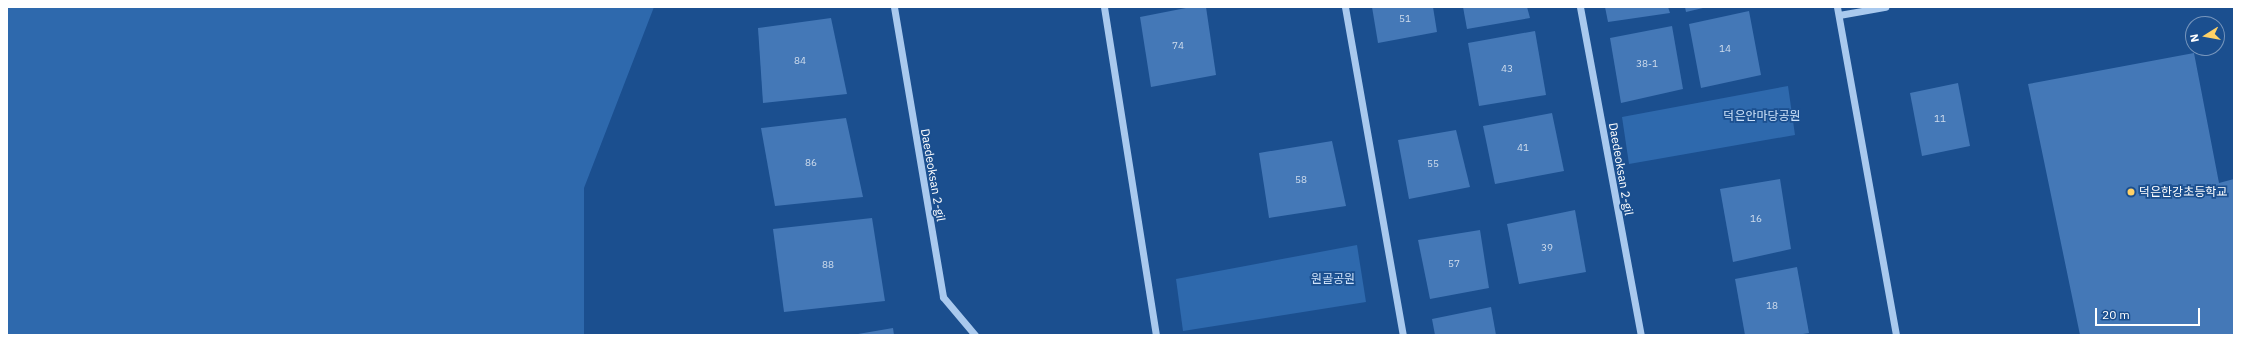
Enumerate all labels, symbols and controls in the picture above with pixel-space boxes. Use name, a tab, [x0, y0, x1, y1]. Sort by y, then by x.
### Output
house number: 51	[1399, 13, 1411, 25]
north arrow	[2185, 16, 2225, 56]
text: N	[2187, 33, 2202, 43]
house number: 74	[1172, 40, 1184, 52]
house number: 14	[1719, 43, 1731, 55]
house number: 84	[794, 55, 806, 67]
house number: 38-1	[1636, 58, 1658, 70]
house number: 43	[1501, 63, 1513, 75]
park label: 덕은안마당공원	[1723, 109, 1801, 123]
house number: 11	[1934, 113, 1946, 125]
street label: Daedeoksan 2-gil	[1606, 121, 1636, 217]
street label: Daedeoksan 2-gil	[918, 127, 948, 223]
house number: 41	[1517, 142, 1529, 154]
house number: 86	[805, 157, 817, 169]
house number: 55	[1427, 158, 1439, 170]
house number: 58	[1295, 174, 1307, 186]
place label: 덕은한강초등학교	[2139, 185, 2227, 199]
marker: 덕은한강초등학교	[2126, 187, 2136, 197]
house number: 16	[1750, 213, 1762, 225]
house number: 39	[1541, 242, 1553, 254]
house number: 57	[1448, 258, 1460, 270]
house number: 88	[822, 259, 834, 271]
park label: 원골공원	[1311, 272, 1355, 286]
house number: 18	[1766, 300, 1778, 312]
scale bar	[2097, 300, 2202, 326]
text: 20 m	[2102, 307, 2130, 322]

